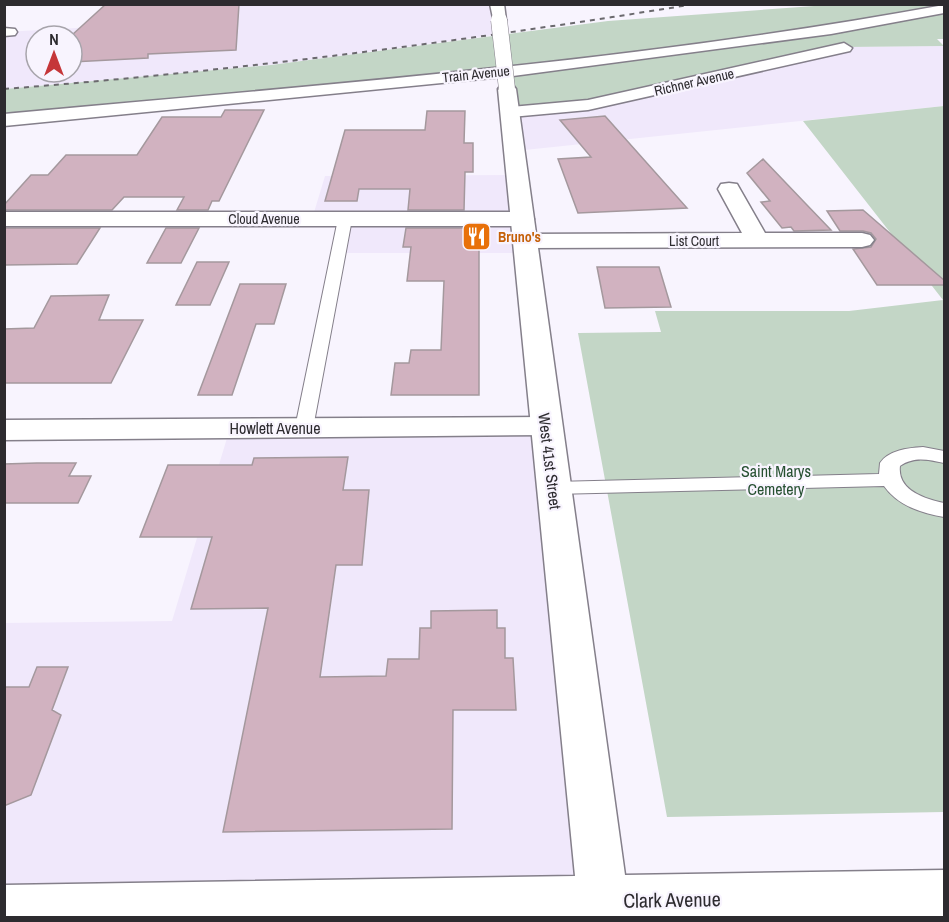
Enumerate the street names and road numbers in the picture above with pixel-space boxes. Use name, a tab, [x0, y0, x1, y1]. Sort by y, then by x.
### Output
street label: Train Avenue	[441, 62, 511, 86]
street label: Richner Avenue	[652, 64, 736, 100]
street label: Cloud Avenue	[228, 210, 300, 228]
street label: List Court	[669, 232, 719, 250]
street label: West 41st Street	[533, 412, 567, 511]
street label: Howlett Avenue	[230, 417, 320, 439]
street label: Clark Avenue	[623, 885, 721, 914]

